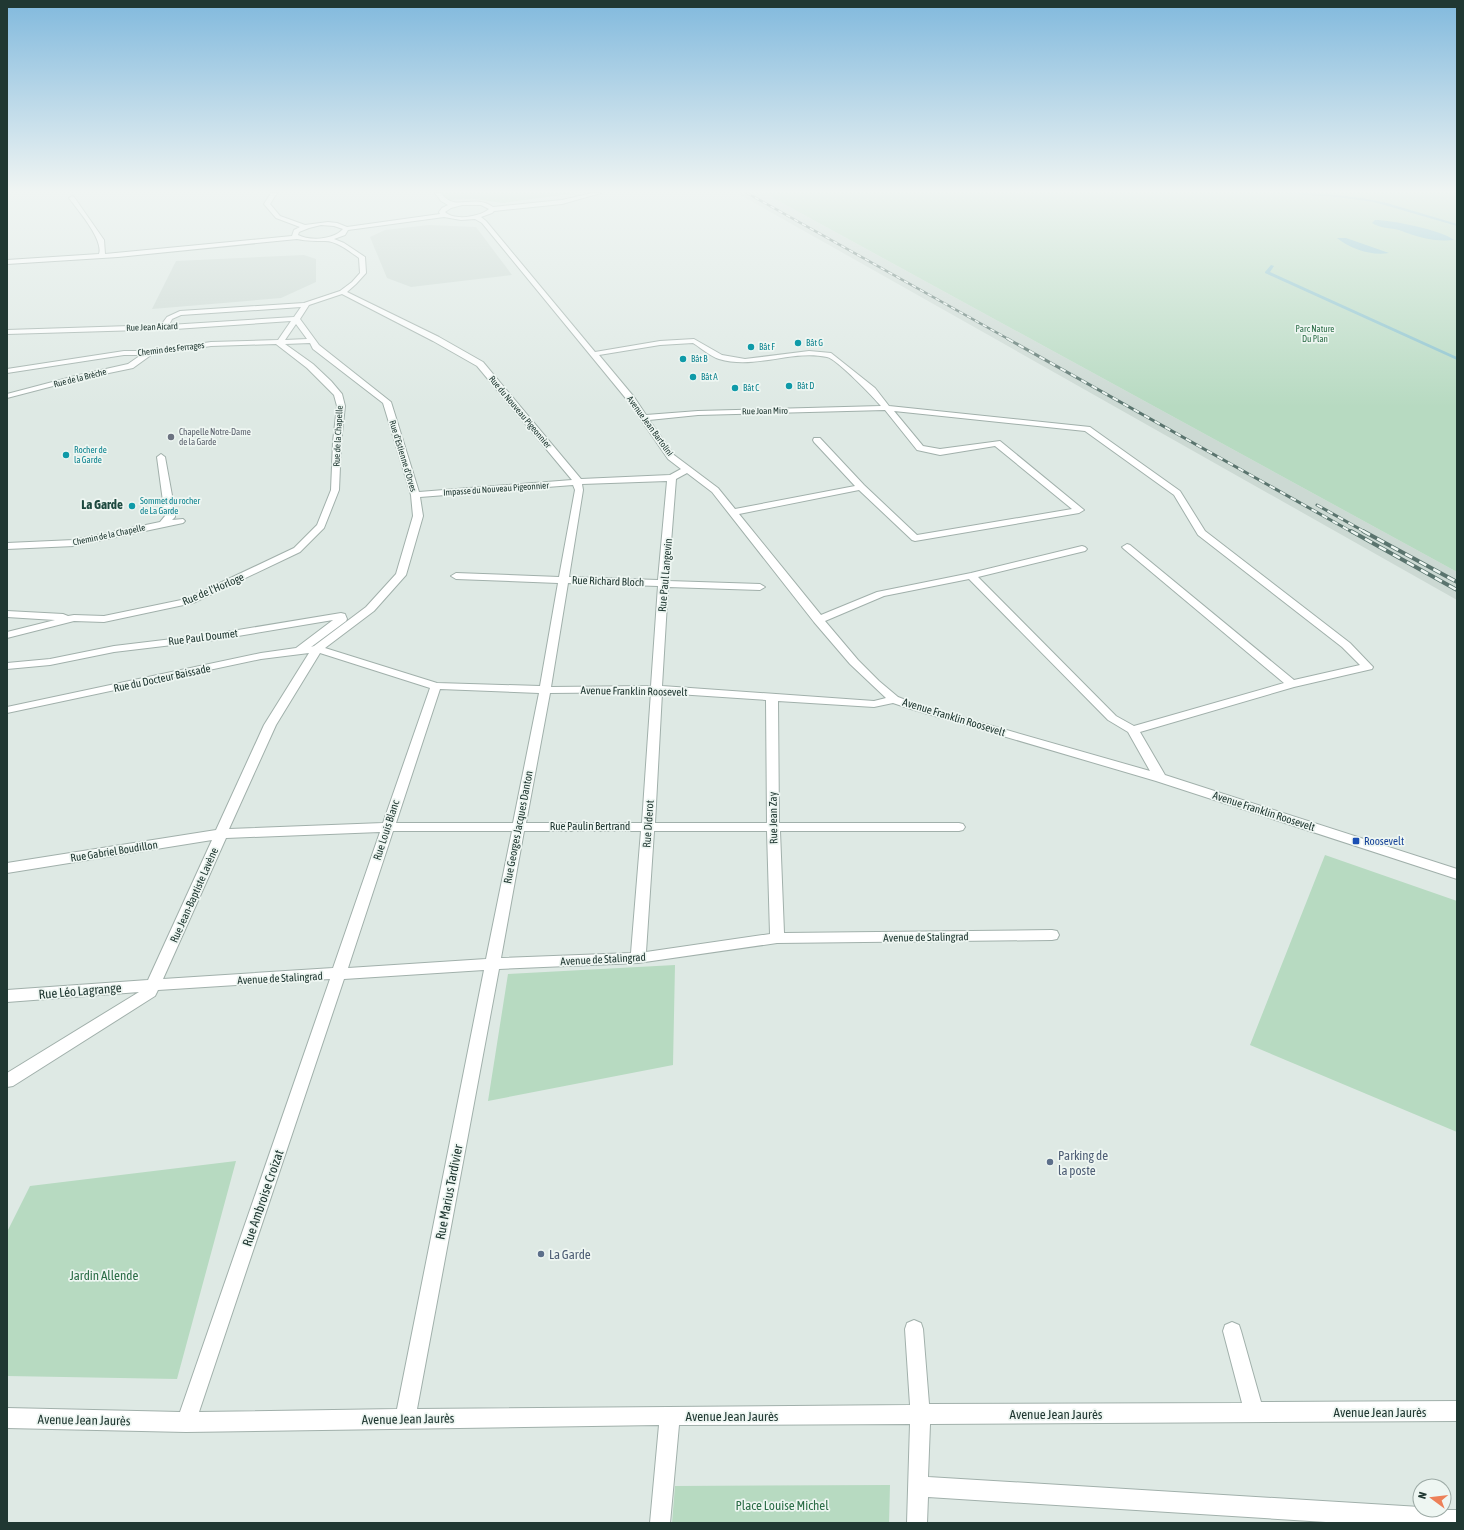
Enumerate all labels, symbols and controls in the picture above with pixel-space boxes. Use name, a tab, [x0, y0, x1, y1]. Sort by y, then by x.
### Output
street label: Rue Jean Aicard	[126, 321, 178, 333]
park label: Parc Nature Du Plan	[1296, 324, 1334, 344]
marker: Bât G	[793, 338, 803, 348]
place label: Bât G	[806, 338, 823, 348]
street label: Chemin des Ferrages	[137, 340, 205, 358]
marker: Bât F	[746, 342, 756, 352]
place label: Bât F	[759, 342, 775, 352]
marker: Bât B	[678, 354, 688, 364]
place label: Bât B	[691, 354, 708, 364]
street label: Rue de la Brèche	[52, 367, 108, 389]
marker: Bât A	[688, 372, 698, 382]
place label: Bât A	[701, 372, 718, 382]
street label: Rue du Nouveau Pigeonnier	[487, 374, 553, 450]
marker: Bât D	[784, 381, 794, 391]
place label: Bât D	[797, 381, 814, 391]
marker: Bât C	[730, 383, 740, 393]
place label: Bât C	[743, 383, 759, 393]
street label: Avenue Jean Bartolini	[625, 394, 675, 458]
street label: Rue de la Chapelle	[331, 405, 345, 467]
street label: Rue Joan Miro	[742, 406, 788, 416]
street label: Rue d'Estienne d'Orves	[387, 419, 419, 493]
place label: Chapelle Notre-Dame de la Garde	[179, 427, 251, 447]
marker: Chapelle Notre-Dame de la Garde	[166, 432, 176, 442]
place label: Rocher de la Garde	[74, 445, 107, 465]
marker: Rocher de la Garde	[61, 450, 71, 460]
street label: Impasse du Nouveau Pigeonnier	[443, 480, 550, 498]
place label: Sommet du rocher de La Garde	[140, 496, 200, 516]
district label: La Garde	[81, 497, 123, 512]
marker: Sommet du rocher de La Garde	[127, 501, 137, 511]
street label: Chemin de la Chapelle	[72, 522, 146, 548]
street label: Rue Paul Langevin	[656, 538, 674, 612]
street label: Rue de l'Horloge	[180, 571, 246, 607]
street label: Rue Richard Bloch	[572, 574, 644, 588]
street label: Rue Paul Doumet	[167, 627, 239, 647]
street label: Rue du Docteur Baissade	[112, 662, 212, 694]
street label: Avenue Franklin Roosevelt	[580, 684, 688, 698]
street label: Avenue Franklin Roosevelt	[901, 696, 1007, 738]
street label: Rue Georges Jacques Danton	[501, 769, 535, 885]
street label: Avenue Franklin Roosevelt	[1211, 789, 1317, 833]
street label: Rue Jean Zay	[767, 791, 779, 844]
street label: Rue Louis Blanc	[371, 797, 402, 862]
street label: Rue Diderot	[640, 800, 656, 848]
street label: Rue Paulin Bertrand	[550, 820, 630, 832]
place label: Roosevelt	[1364, 835, 1404, 847]
marker: Roosevelt	[1351, 836, 1361, 846]
street label: Rue Gabriel Boudillon	[69, 838, 159, 864]
street label: Rue Jean-Baptiste Lavène	[168, 846, 220, 944]
street label: Avenue de Stalingrad	[883, 930, 969, 944]
street label: Avenue de Stalingrad	[560, 951, 646, 967]
street label: Avenue de Stalingrad	[237, 970, 323, 986]
street label: Rue Léo Lagrange	[38, 980, 122, 1002]
street label: Rue Marius Tardivier	[432, 1143, 466, 1241]
street label: Rue Ambroise Croizat	[239, 1148, 287, 1248]
place label: Parking de la poste	[1058, 1148, 1108, 1178]
marker: Parking de la poste	[1045, 1157, 1055, 1167]
place label: La Garde	[549, 1247, 591, 1262]
marker: La Garde	[536, 1249, 546, 1259]
park label: Jardin Allende	[70, 1268, 138, 1283]
street label: Avenue Jean Jaurès	[1334, 1405, 1427, 1420]
street label: Avenue Jean Jaurès	[1010, 1407, 1103, 1422]
street label: Avenue Jean Jaurès	[686, 1409, 779, 1424]
street label: Avenue Jean Jaurès	[361, 1411, 455, 1427]
street label: Avenue Jean Jaurès	[37, 1412, 131, 1428]
north arrow	[1412, 1478, 1452, 1518]
text: N	[1416, 1491, 1429, 1500]
park label: Place Louise Michel	[735, 1498, 829, 1513]

